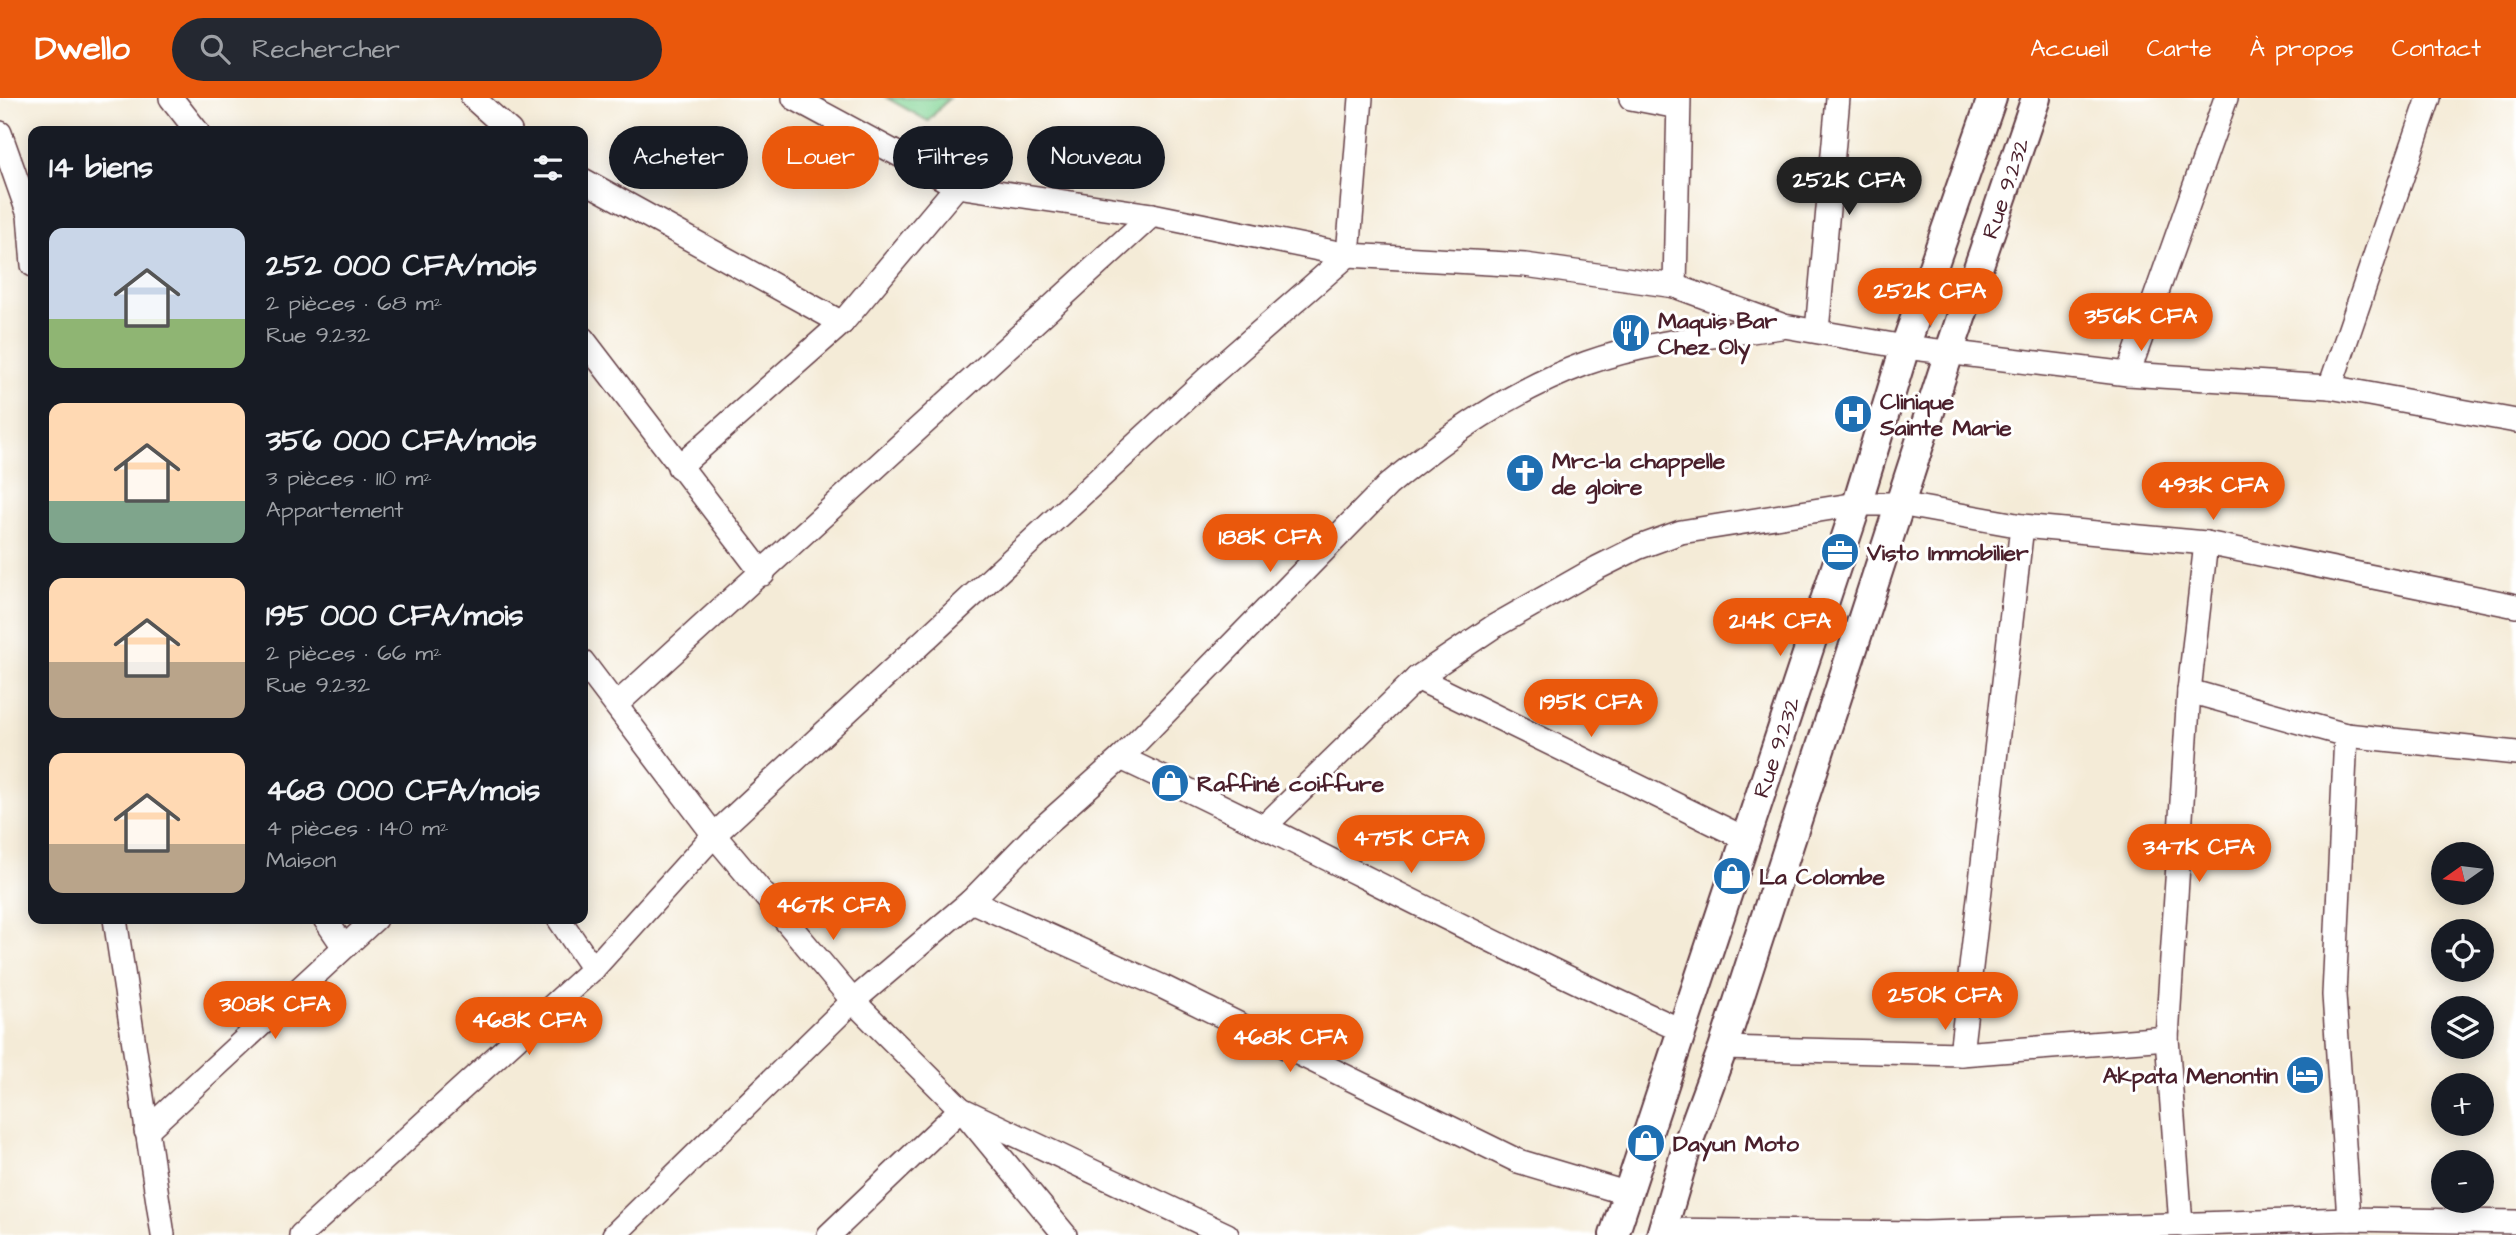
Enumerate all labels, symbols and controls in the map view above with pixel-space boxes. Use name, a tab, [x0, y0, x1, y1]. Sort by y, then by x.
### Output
search box	[172, 18, 662, 81]
text: Dwello	[35, 26, 130, 72]
icon: search	[196, 30, 234, 68]
text: Rechercher	[252, 31, 400, 67]
text: Accueil	[2030, 32, 2109, 66]
text: Carte	[2147, 32, 2212, 66]
text: À propos	[2250, 32, 2354, 66]
text: Contact	[2392, 32, 2481, 66]
chip: Acheter	[609, 126, 748, 189]
chip: Louer	[762, 126, 879, 189]
chip: Filtres	[893, 126, 1013, 189]
chip: Nouveau	[1027, 126, 1165, 189]
street label: Rue 9.232	[1974, 134, 2038, 243]
text: 14 biens	[49, 147, 153, 189]
icon: filters	[529, 149, 567, 187]
pin: 252K CFA	[1777, 158, 1921, 217]
text: 252K CFA	[1793, 164, 1905, 196]
text: 252 000 CFA/mois	[266, 245, 537, 287]
icon: home	[105, 256, 189, 340]
pin: 252K CFA	[1858, 268, 2002, 328]
text: 252K CFA	[1874, 275, 1986, 307]
text: 2 pièces · 68 m²	[266, 287, 442, 319]
pin: 356K CFA	[2069, 294, 2213, 353]
text: 356K CFA	[2085, 300, 2197, 332]
place label: Maquis Bar Chez Oly	[1658, 305, 1778, 365]
restaurant icon: Maquis Bar Chez Oly	[1610, 312, 1652, 354]
text: Rue 9.232	[266, 319, 370, 351]
place label: Clinique Sainte Marie	[1879, 386, 2012, 444]
hospital icon: Clinique Sainte Marie	[1832, 393, 1874, 435]
text: 356 000 CFA/mois	[266, 420, 537, 462]
icon: home	[105, 431, 189, 515]
place label: Mrc-la chappelle de gloire	[1551, 445, 1726, 504]
church icon: Mrc-la chappelle de gloire	[1504, 452, 1546, 494]
text: 3 pièces · 110 m²	[266, 462, 432, 494]
pin: 493K CFA	[2141, 462, 2285, 522]
text: 493K CFA	[2158, 469, 2268, 501]
text: Appartement	[266, 494, 404, 526]
pin: 188K CFA	[1198, 514, 1342, 574]
text: 188K CFA	[1219, 521, 1321, 553]
office icon: Visto Immobilier	[1819, 531, 1861, 573]
place label: Visto Immobilier	[1866, 537, 2029, 569]
text: 195 000 CFA/mois	[266, 595, 524, 637]
pin: 214K CFA	[1708, 598, 1852, 658]
text: 214K CFA	[1729, 605, 1831, 637]
icon: home	[105, 606, 189, 690]
text: 2 pièces · 66 m²	[266, 637, 442, 669]
text: Rue 9.232	[266, 669, 370, 701]
pin: 195K CFA	[1519, 680, 1663, 739]
text: 195K CFA	[1540, 686, 1642, 718]
street label: Rue 9.232	[1745, 693, 1809, 802]
shop icon: Raffiné coiffure	[1149, 762, 1191, 804]
place label: Raffiné coiffure	[1197, 768, 1385, 800]
text: 468 000 CFA/mois	[266, 770, 540, 812]
icon: home	[105, 781, 189, 865]
text: 4 pièces · 140 m²	[266, 812, 449, 844]
pin: 475K CFA	[1339, 816, 1483, 875]
text: 475K CFA	[1353, 822, 1469, 854]
pin: 347K CFA	[2127, 824, 2271, 884]
text: 347K CFA	[2143, 831, 2255, 863]
north arrow	[2431, 842, 2494, 905]
map controls	[2431, 842, 2494, 1213]
text: Maison	[266, 844, 336, 876]
shop icon: La Colombe	[1711, 855, 1753, 897]
place label: La Colombe	[1759, 861, 1885, 893]
pin: 467K CFA	[761, 882, 905, 942]
text: 467K CFA	[776, 889, 890, 921]
button: locate	[2431, 919, 2494, 982]
pin: 250K CFA	[1873, 972, 2017, 1032]
text: 250K CFA	[1888, 979, 2002, 1011]
pin: 308K CFA	[203, 982, 347, 1041]
text: 308K CFA	[219, 988, 331, 1020]
button: layers	[2431, 996, 2494, 1059]
pin: 468K CFA	[457, 998, 601, 1057]
text: 468K CFA	[471, 1004, 587, 1036]
pin: 468K CFA	[1218, 1014, 1362, 1074]
text: 468K CFA	[1232, 1021, 1348, 1053]
hotel icon: Akpata Menontin	[2284, 1054, 2326, 1096]
place label: Akpata Menontin	[2103, 1060, 2278, 1092]
button: +	[2431, 1073, 2494, 1136]
shop icon: Dayun Moto	[1625, 1122, 1667, 1164]
place label: Dayun Moto	[1673, 1128, 1799, 1162]
button: −	[2431, 1150, 2494, 1213]

